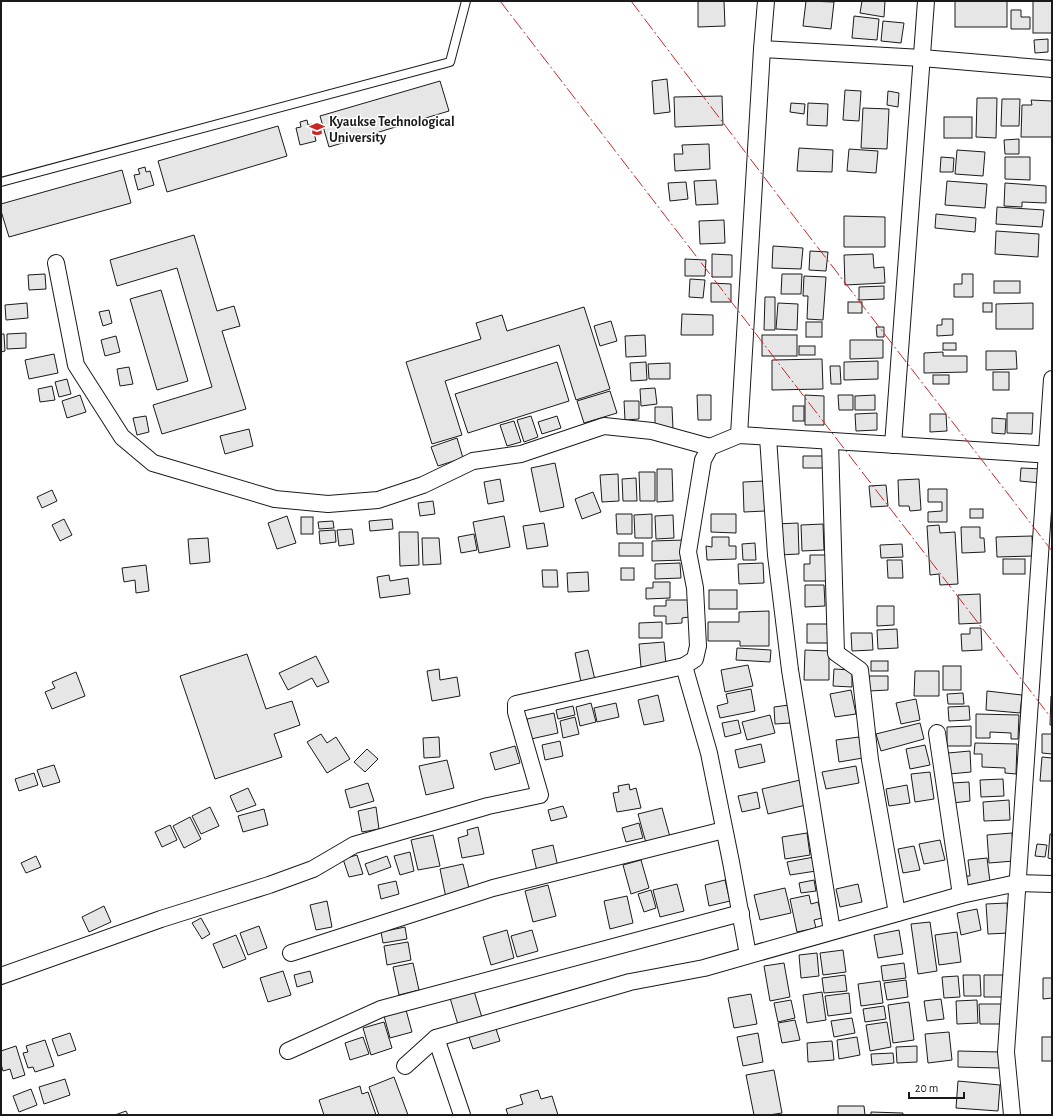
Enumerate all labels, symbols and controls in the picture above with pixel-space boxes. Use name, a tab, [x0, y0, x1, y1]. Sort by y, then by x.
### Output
place label: Kyaukse Technological University	[329, 115, 455, 145]
school or university icon: Kyaukse Technological University	[308, 120, 326, 138]
scale bar	[909, 1074, 964, 1100]
text: 20 m	[915, 1082, 938, 1094]

